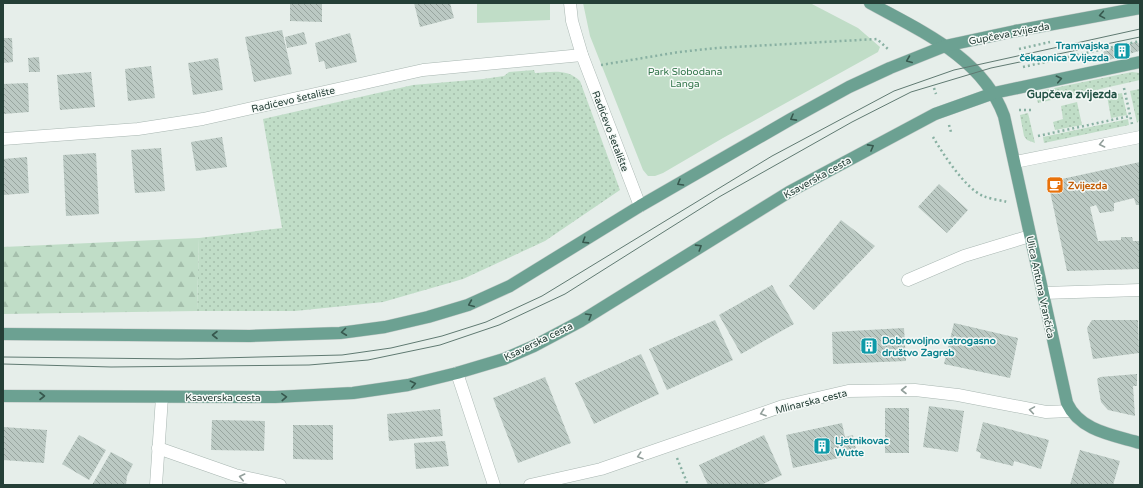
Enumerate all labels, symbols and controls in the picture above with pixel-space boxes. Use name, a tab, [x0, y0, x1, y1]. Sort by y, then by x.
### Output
one-way arrow	[1099, 11, 1105, 19]
street label: Gupčeva zvijezda	[968, 20, 1051, 48]
place label: Tramvajska čekaonica Zvijezda	[1020, 40, 1109, 64]
building icon: Tramvajska čekaonica Zvijezda	[1112, 41, 1132, 61]
one-way arrow	[905, 55, 913, 63]
park label: Park Slobodana Langa	[648, 66, 722, 90]
one-way arrow	[1056, 75, 1062, 83]
street label: Radićevo šetalište	[250, 84, 337, 115]
district label: Gupčeva zvijezda	[1027, 88, 1117, 102]
street label: Radićevo šetalište	[589, 89, 631, 174]
one-way arrow	[790, 113, 797, 121]
one-way arrow	[1099, 139, 1105, 148]
one-way arrow	[867, 144, 875, 151]
street label: Ksaverska cesta	[782, 154, 853, 201]
cafe icon: Zvijezda	[1045, 175, 1065, 195]
one-way arrow	[677, 179, 684, 186]
place label: Zvijezda	[1068, 180, 1108, 192]
street label: Ulica Antuna Vrančića	[1023, 235, 1057, 340]
one-way arrow	[582, 237, 589, 244]
one-way arrow	[695, 245, 702, 252]
one-way arrow	[468, 299, 475, 307]
one-way arrow	[584, 314, 591, 321]
street label: Ksaverska cesta	[502, 320, 575, 364]
one-way arrow	[341, 327, 348, 336]
one-way arrow	[212, 331, 218, 339]
place label: Dobrovoljno vatrogasno društvo Zagreb	[882, 335, 996, 359]
building icon: Dobrovoljno vatrogasno društvo Zagreb	[859, 336, 879, 356]
one-way arrow	[410, 380, 416, 388]
one-way arrow	[901, 386, 907, 394]
street label: Mlinarska cesta	[774, 387, 848, 417]
one-way arrow	[39, 392, 45, 400]
street label: Ksaverska cesta	[185, 392, 261, 404]
one-way arrow	[281, 393, 287, 401]
one-way arrow	[1029, 406, 1035, 415]
one-way arrow	[759, 409, 766, 417]
place label: Ljetnikovac Wutte	[835, 435, 890, 459]
building icon: Ljetnikovac Wutte	[812, 436, 832, 456]
one-way arrow	[637, 451, 644, 460]
one-way arrow	[239, 473, 245, 481]

